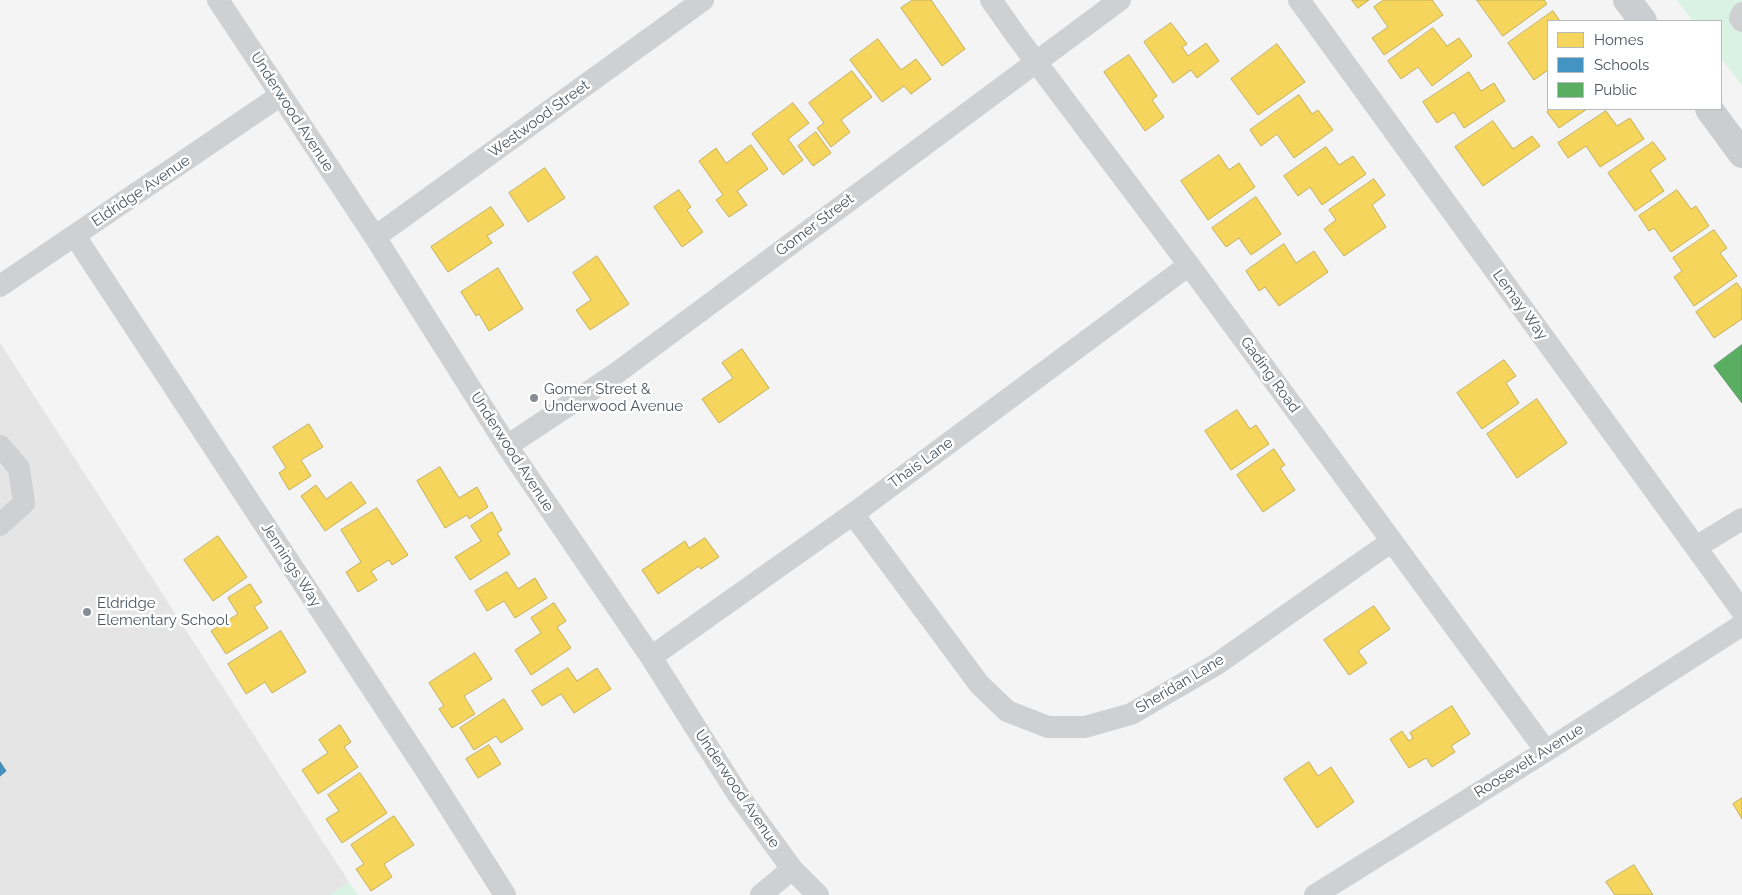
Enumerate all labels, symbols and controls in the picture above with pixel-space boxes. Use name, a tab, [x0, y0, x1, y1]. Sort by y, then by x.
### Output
legend	[1547, 20, 1722, 110]
text: Homes	[1594, 31, 1644, 49]
street label: Underwood Avenue	[247, 49, 337, 175]
text: Schools	[1594, 56, 1649, 74]
street label: Westwood Street	[485, 76, 593, 162]
text: Public	[1594, 81, 1637, 99]
street label: Eldridge Avenue	[88, 151, 194, 231]
street label: Gomer Street	[772, 190, 858, 260]
street label: Lemay Way	[1489, 267, 1551, 343]
street label: Gading Road	[1236, 334, 1304, 416]
place label: Gomer Street & Underwood Avenue	[544, 380, 683, 415]
street label: Underwood Avenue	[467, 389, 557, 515]
marker: Gomer Street & Underwood Avenue	[528, 392, 540, 404]
street label: Thais Lane	[885, 434, 957, 492]
street label: Jennings Way	[257, 520, 325, 610]
place label: Eldridge Elementary School	[97, 594, 229, 629]
marker: Eldridge Elementary School	[81, 606, 93, 618]
street label: Sheridan Lane	[1133, 651, 1227, 717]
street label: Roosevelt Avenue	[1471, 720, 1587, 802]
street label: Underwood Avenue	[691, 726, 783, 852]

